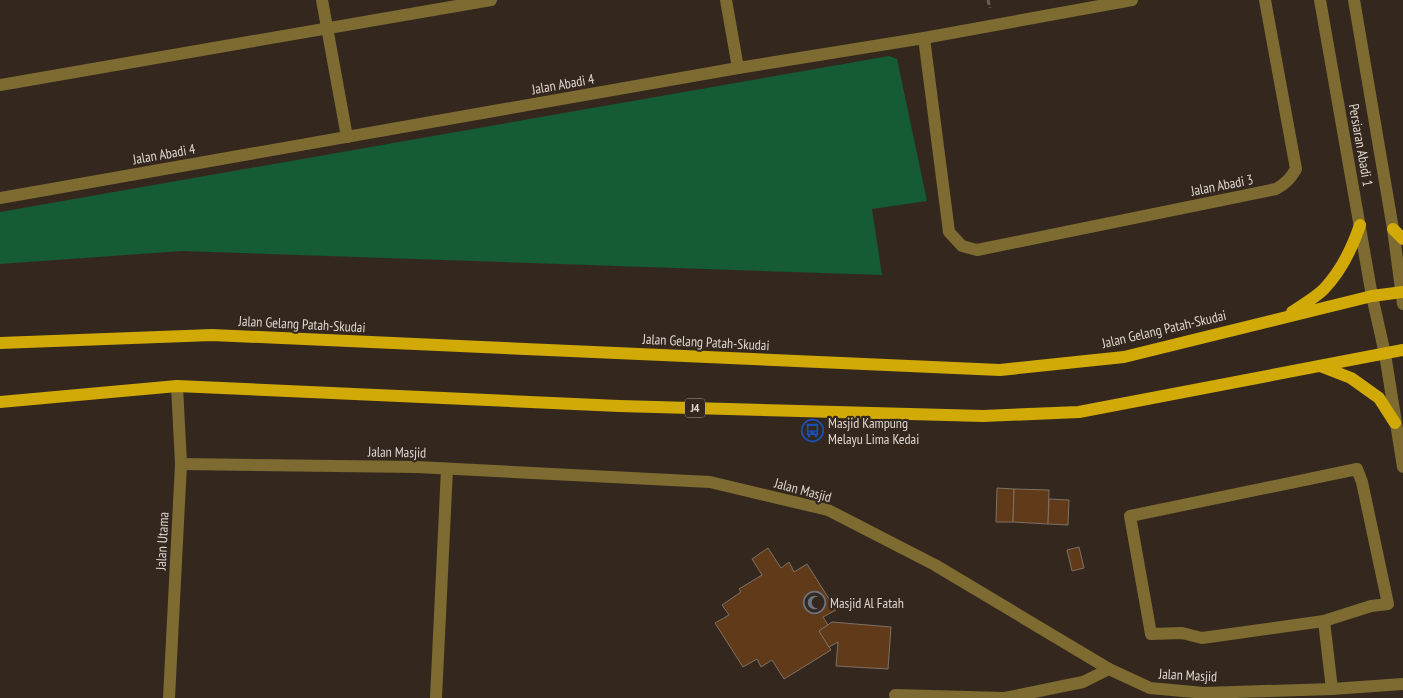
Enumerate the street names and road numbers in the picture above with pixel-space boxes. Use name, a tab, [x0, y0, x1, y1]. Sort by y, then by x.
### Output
street label: Jalan Abadi 4	[529, 70, 596, 99]
street label: Persiaran Abadi 1	[1345, 102, 1377, 188]
street label: Jalan Abadi 4	[130, 140, 197, 169]
street label: Jalan Abadi 3	[1188, 170, 1255, 200]
street label: Jalan Gelang Patah-Skudai	[1099, 306, 1228, 352]
street label: Jalan Gelang Patah-Skudai	[237, 312, 366, 336]
street label: Jalan Gelang Patah-Skudai	[641, 330, 770, 354]
road number: J4	[685, 398, 705, 418]
street label: Jalan Masjid	[367, 442, 426, 462]
street label: Jalan Masjid	[772, 474, 833, 506]
street label: Jalan Utama	[151, 511, 173, 572]
street label: Jalan Masjid	[1157, 664, 1218, 686]

